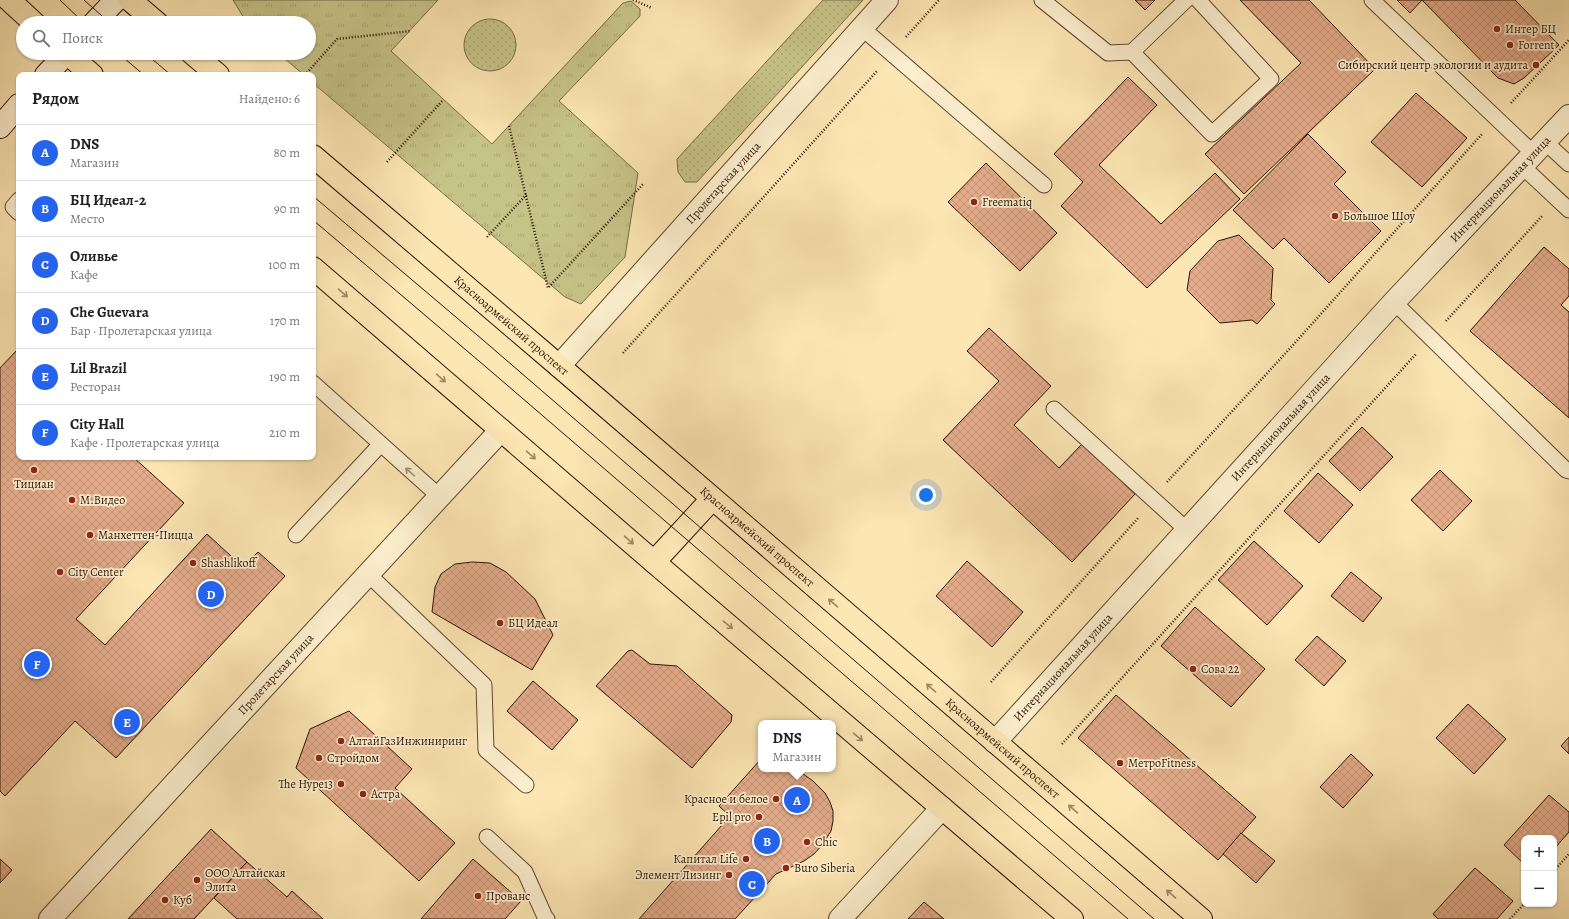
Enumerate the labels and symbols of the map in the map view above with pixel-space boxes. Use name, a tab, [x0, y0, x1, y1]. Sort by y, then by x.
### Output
place label: Интер БЦ	[1505, 21, 1557, 37]
marker: Интер БЦ	[1492, 24, 1502, 34]
place label: Forrent	[1518, 37, 1555, 53]
marker: Forrent	[1505, 40, 1515, 50]
place label: Сибирский центр экологии и аудита	[1338, 57, 1528, 73]
marker: Сибирский центр экологии и аудита	[1531, 60, 1541, 70]
street label: Интернациональная улица	[1446, 132, 1555, 246]
street label: Пролетарская улица	[682, 138, 765, 227]
place label: Freematiq	[982, 194, 1032, 210]
marker: Freematiq	[969, 197, 979, 207]
place label: Большое Шоу	[1343, 208, 1416, 224]
marker: Большое Шоу	[1330, 211, 1340, 221]
street label: Красноармейский проспект	[451, 272, 573, 379]
one-way arrow	[337, 289, 348, 298]
street label: Интернациональная улица	[1227, 369, 1334, 485]
one-way arrow	[436, 374, 446, 383]
one-way arrow	[526, 450, 536, 460]
marker: Тициан	[29, 465, 39, 475]
one-way arrow	[405, 467, 416, 476]
place label: Тициан	[14, 476, 54, 492]
street label: Красноармейский проспект	[697, 483, 818, 591]
your location	[916, 485, 936, 505]
place label: М.Видео	[80, 492, 125, 508]
marker: М.Видео	[67, 495, 77, 505]
place label: Манхеттен-Пицца	[98, 527, 194, 543]
marker: Манхеттен-Пицца	[85, 530, 95, 540]
one-way arrow	[624, 536, 634, 545]
place label: Shashlikoff	[201, 555, 258, 571]
marker: Shashlikoff	[188, 558, 198, 568]
place label: City Center	[68, 564, 124, 580]
marker: City Center	[55, 567, 65, 577]
pin: D	[198, 579, 224, 609]
one-way arrow	[828, 598, 838, 607]
street label: Интернациональная улица	[1010, 609, 1116, 725]
place label: БЦ Идеал	[508, 615, 558, 631]
marker: БЦ Идеал	[495, 618, 505, 628]
one-way arrow	[722, 620, 733, 629]
street label: Пролетарская улица	[234, 630, 318, 718]
pin: F	[24, 649, 50, 679]
place label: Сова 22	[1201, 661, 1240, 677]
marker: Сова 22	[1188, 664, 1198, 674]
one-way arrow	[926, 683, 937, 692]
street label: Красноармейский проспект	[942, 694, 1064, 802]
pin: E	[114, 707, 140, 737]
one-way arrow	[853, 732, 864, 741]
place label: АлтайГазИнжиниринг	[348, 733, 467, 749]
marker: АлтайГазИнжиниринг	[336, 736, 346, 746]
place label: Стройдом	[327, 750, 379, 766]
marker: Стройдом	[314, 753, 324, 763]
place label: МетроFitness	[1128, 755, 1196, 771]
marker: МетроFitness	[1115, 758, 1125, 768]
place label: The Hype13	[279, 776, 333, 792]
marker: The Hype13	[336, 779, 346, 789]
pin: A	[784, 785, 810, 815]
place label: Астра	[370, 786, 401, 802]
marker: Астра	[358, 789, 368, 799]
place label: Красное и белое	[684, 791, 768, 807]
marker: Красное и белое	[771, 794, 781, 804]
one-way arrow	[1067, 804, 1078, 813]
place label: Epil pro	[712, 809, 751, 825]
marker: Epil pro	[754, 812, 764, 822]
pin: B	[754, 826, 780, 856]
place label: Chic	[815, 834, 837, 850]
marker: Chic	[802, 837, 812, 847]
place label: Капитал Life	[673, 851, 738, 867]
marker: Капитал Life	[741, 854, 751, 864]
place label: Buro Siberia	[794, 860, 856, 876]
marker: Buro Siberia	[781, 863, 791, 873]
place label: ООО Алтайская Элита	[205, 865, 286, 895]
place label: Элемент Лизинг	[635, 867, 721, 883]
pin: C	[739, 869, 765, 899]
marker: Элемент Лизинг	[724, 870, 734, 880]
marker: ООО Алтайская Элита	[192, 875, 202, 885]
place label: Прованс	[486, 888, 530, 904]
one-way arrow	[1166, 889, 1176, 898]
marker: Прованс	[473, 891, 483, 901]
place label: Куб	[173, 892, 192, 908]
marker: Куб	[160, 895, 170, 905]

